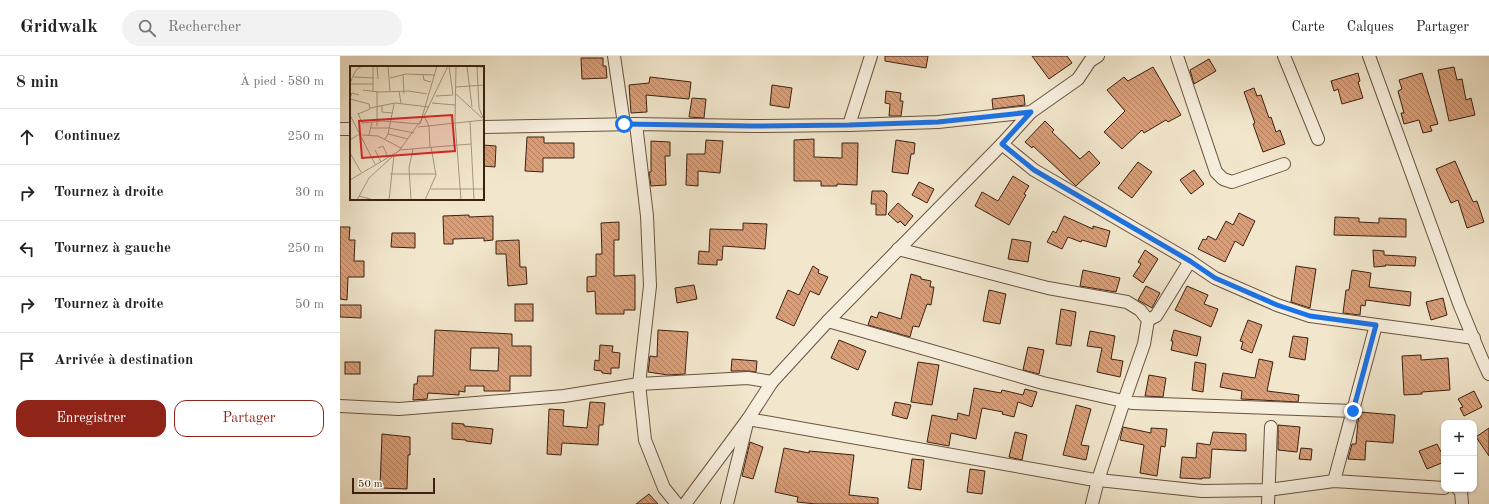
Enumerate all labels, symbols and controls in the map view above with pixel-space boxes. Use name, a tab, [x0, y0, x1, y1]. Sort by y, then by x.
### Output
search box	[122, 10, 402, 46]
icon: search	[136, 17, 158, 39]
text: Gridwalk	[20, 18, 98, 37]
text: Rechercher	[168, 20, 241, 35]
text: Carte	[1291, 20, 1325, 34]
text: Calques	[1347, 20, 1394, 34]
text: Partager	[1416, 20, 1469, 34]
inset map	[350, 66, 484, 200]
text: 8 min	[16, 74, 59, 91]
text: À pied · 580 m	[240, 75, 324, 88]
route start	[615, 115, 633, 133]
icon: ahead	[16, 126, 38, 148]
text: Continuez	[54, 129, 120, 144]
text: 250 m	[287, 130, 324, 143]
icon: right	[16, 182, 38, 204]
text: Tournez à droite	[54, 185, 164, 200]
text: 30 m	[295, 186, 324, 199]
icon: left	[16, 238, 38, 260]
text: Tournez à gauche	[54, 241, 171, 256]
text: 250 m	[287, 242, 324, 255]
icon: right	[16, 294, 38, 316]
text: Tournez à droite	[54, 297, 164, 312]
text: 50 m	[295, 298, 324, 311]
icon: arrive	[16, 350, 38, 372]
text: Arrivée à destination	[54, 353, 193, 368]
button: Enregistrer	[16, 400, 166, 437]
button: Partager	[174, 400, 324, 437]
route end	[1344, 402, 1362, 420]
map controls	[1441, 420, 1477, 492]
button: +	[1441, 420, 1477, 456]
button: −	[1441, 456, 1477, 492]
scale bar	[352, 476, 435, 495]
text: 50 m	[358, 479, 383, 490]

